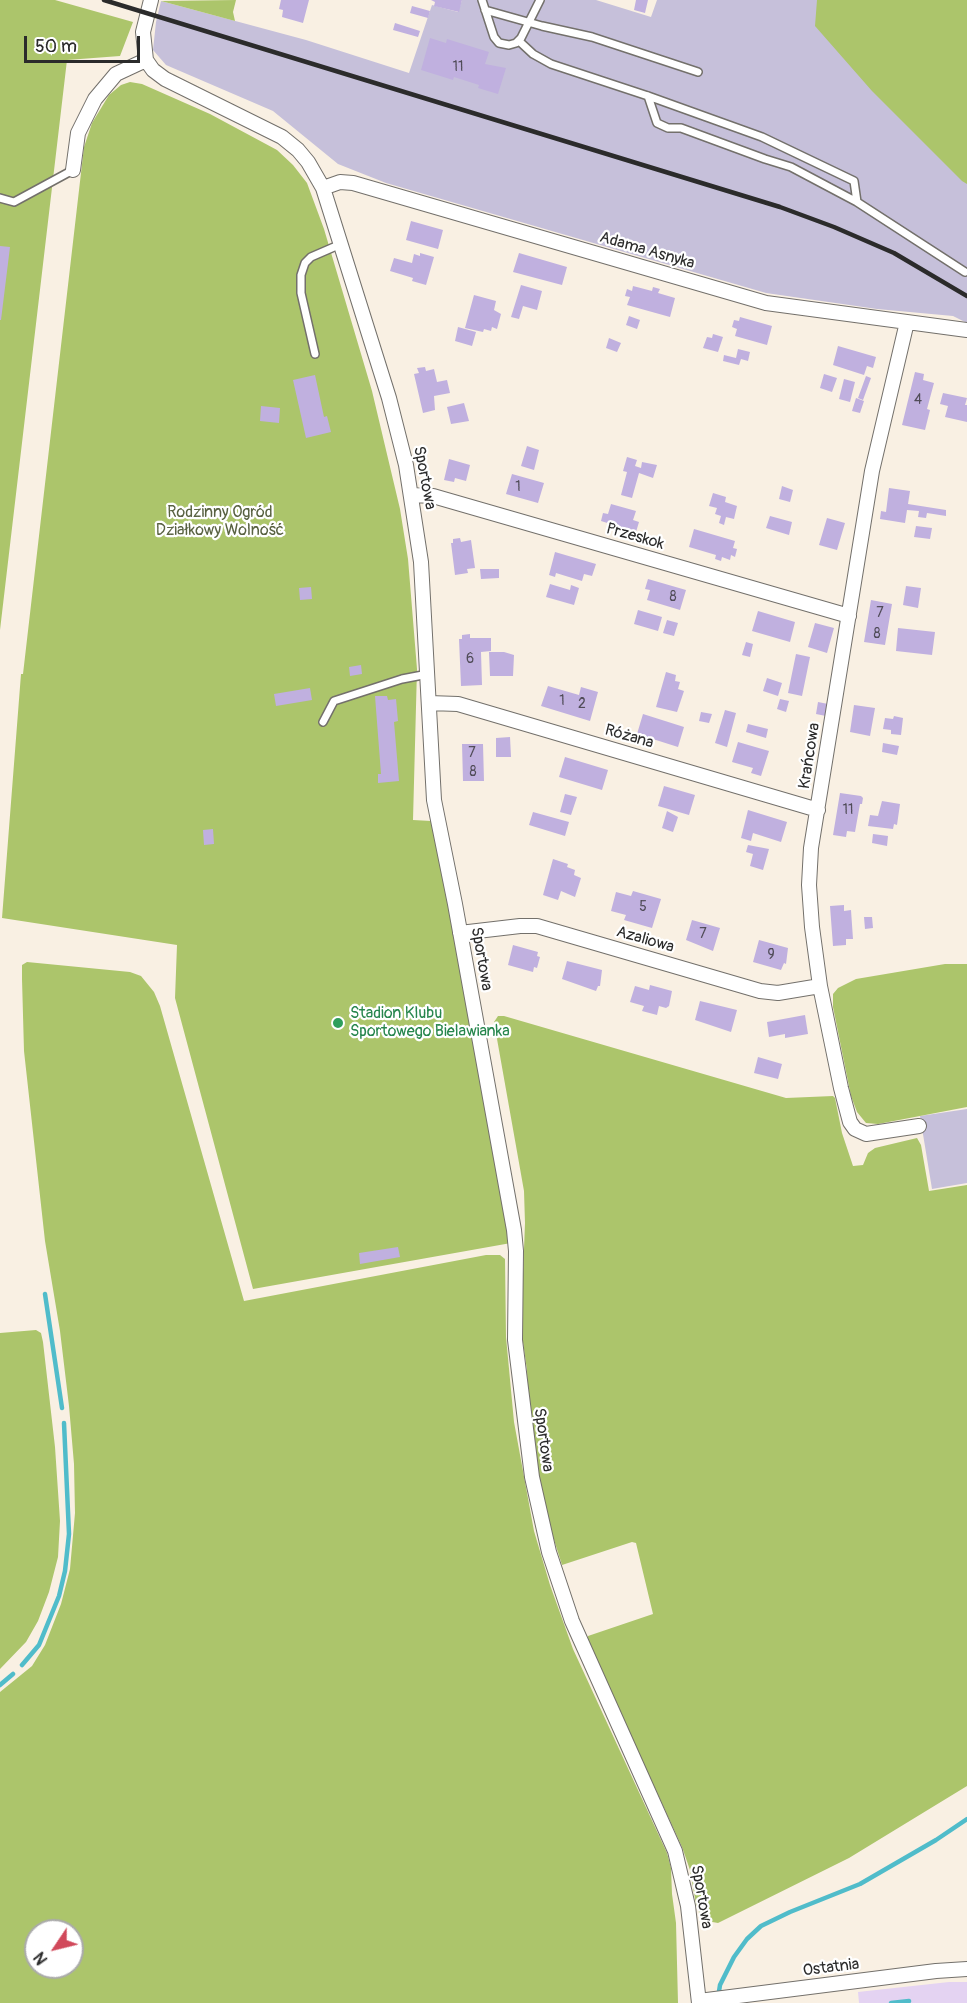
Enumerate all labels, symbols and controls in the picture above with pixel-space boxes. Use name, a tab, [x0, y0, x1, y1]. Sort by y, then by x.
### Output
scale bar	[27, 24, 142, 62]
text: 50 m	[35, 35, 77, 58]
house number: 11	[453, 59, 463, 75]
street label: Adama Asnyka	[597, 228, 697, 274]
house number: 4	[914, 392, 922, 408]
street label: Sportowa	[408, 445, 440, 511]
house number: 1	[515, 479, 521, 495]
park label: Rodzinny Ogród Działkowy Wolność	[156, 503, 284, 541]
street label: Przeskok	[604, 520, 666, 554]
house number: 8	[669, 589, 677, 605]
house number: 7	[876, 605, 884, 621]
house number: 8	[873, 626, 881, 642]
house number: 6	[466, 651, 474, 667]
house number: 1	[559, 693, 565, 709]
house number: 2	[578, 696, 586, 712]
street label: Różana	[602, 721, 656, 753]
street label: Krańcowa	[795, 722, 825, 790]
house number: 7	[468, 745, 476, 761]
house number: 8	[469, 764, 477, 780]
house number: 11	[843, 802, 853, 818]
house number: 5	[639, 899, 647, 915]
street label: Azaliowa	[614, 923, 676, 957]
street label: Sportowa	[466, 926, 496, 992]
house number: 7	[699, 926, 707, 942]
house number: 9	[767, 947, 775, 963]
place label: Stadion Klubu Sportowego Bielawianka	[350, 1004, 510, 1042]
marker: Stadion Klubu Sportowego Bielawianka	[331, 1016, 345, 1030]
street label: Sportowa	[529, 1407, 557, 1473]
street label: Sportowa	[686, 1864, 716, 1930]
north arrow	[24, 1919, 84, 1979]
text: N	[30, 1948, 52, 1968]
street label: Ostatnia	[802, 1955, 860, 1981]

